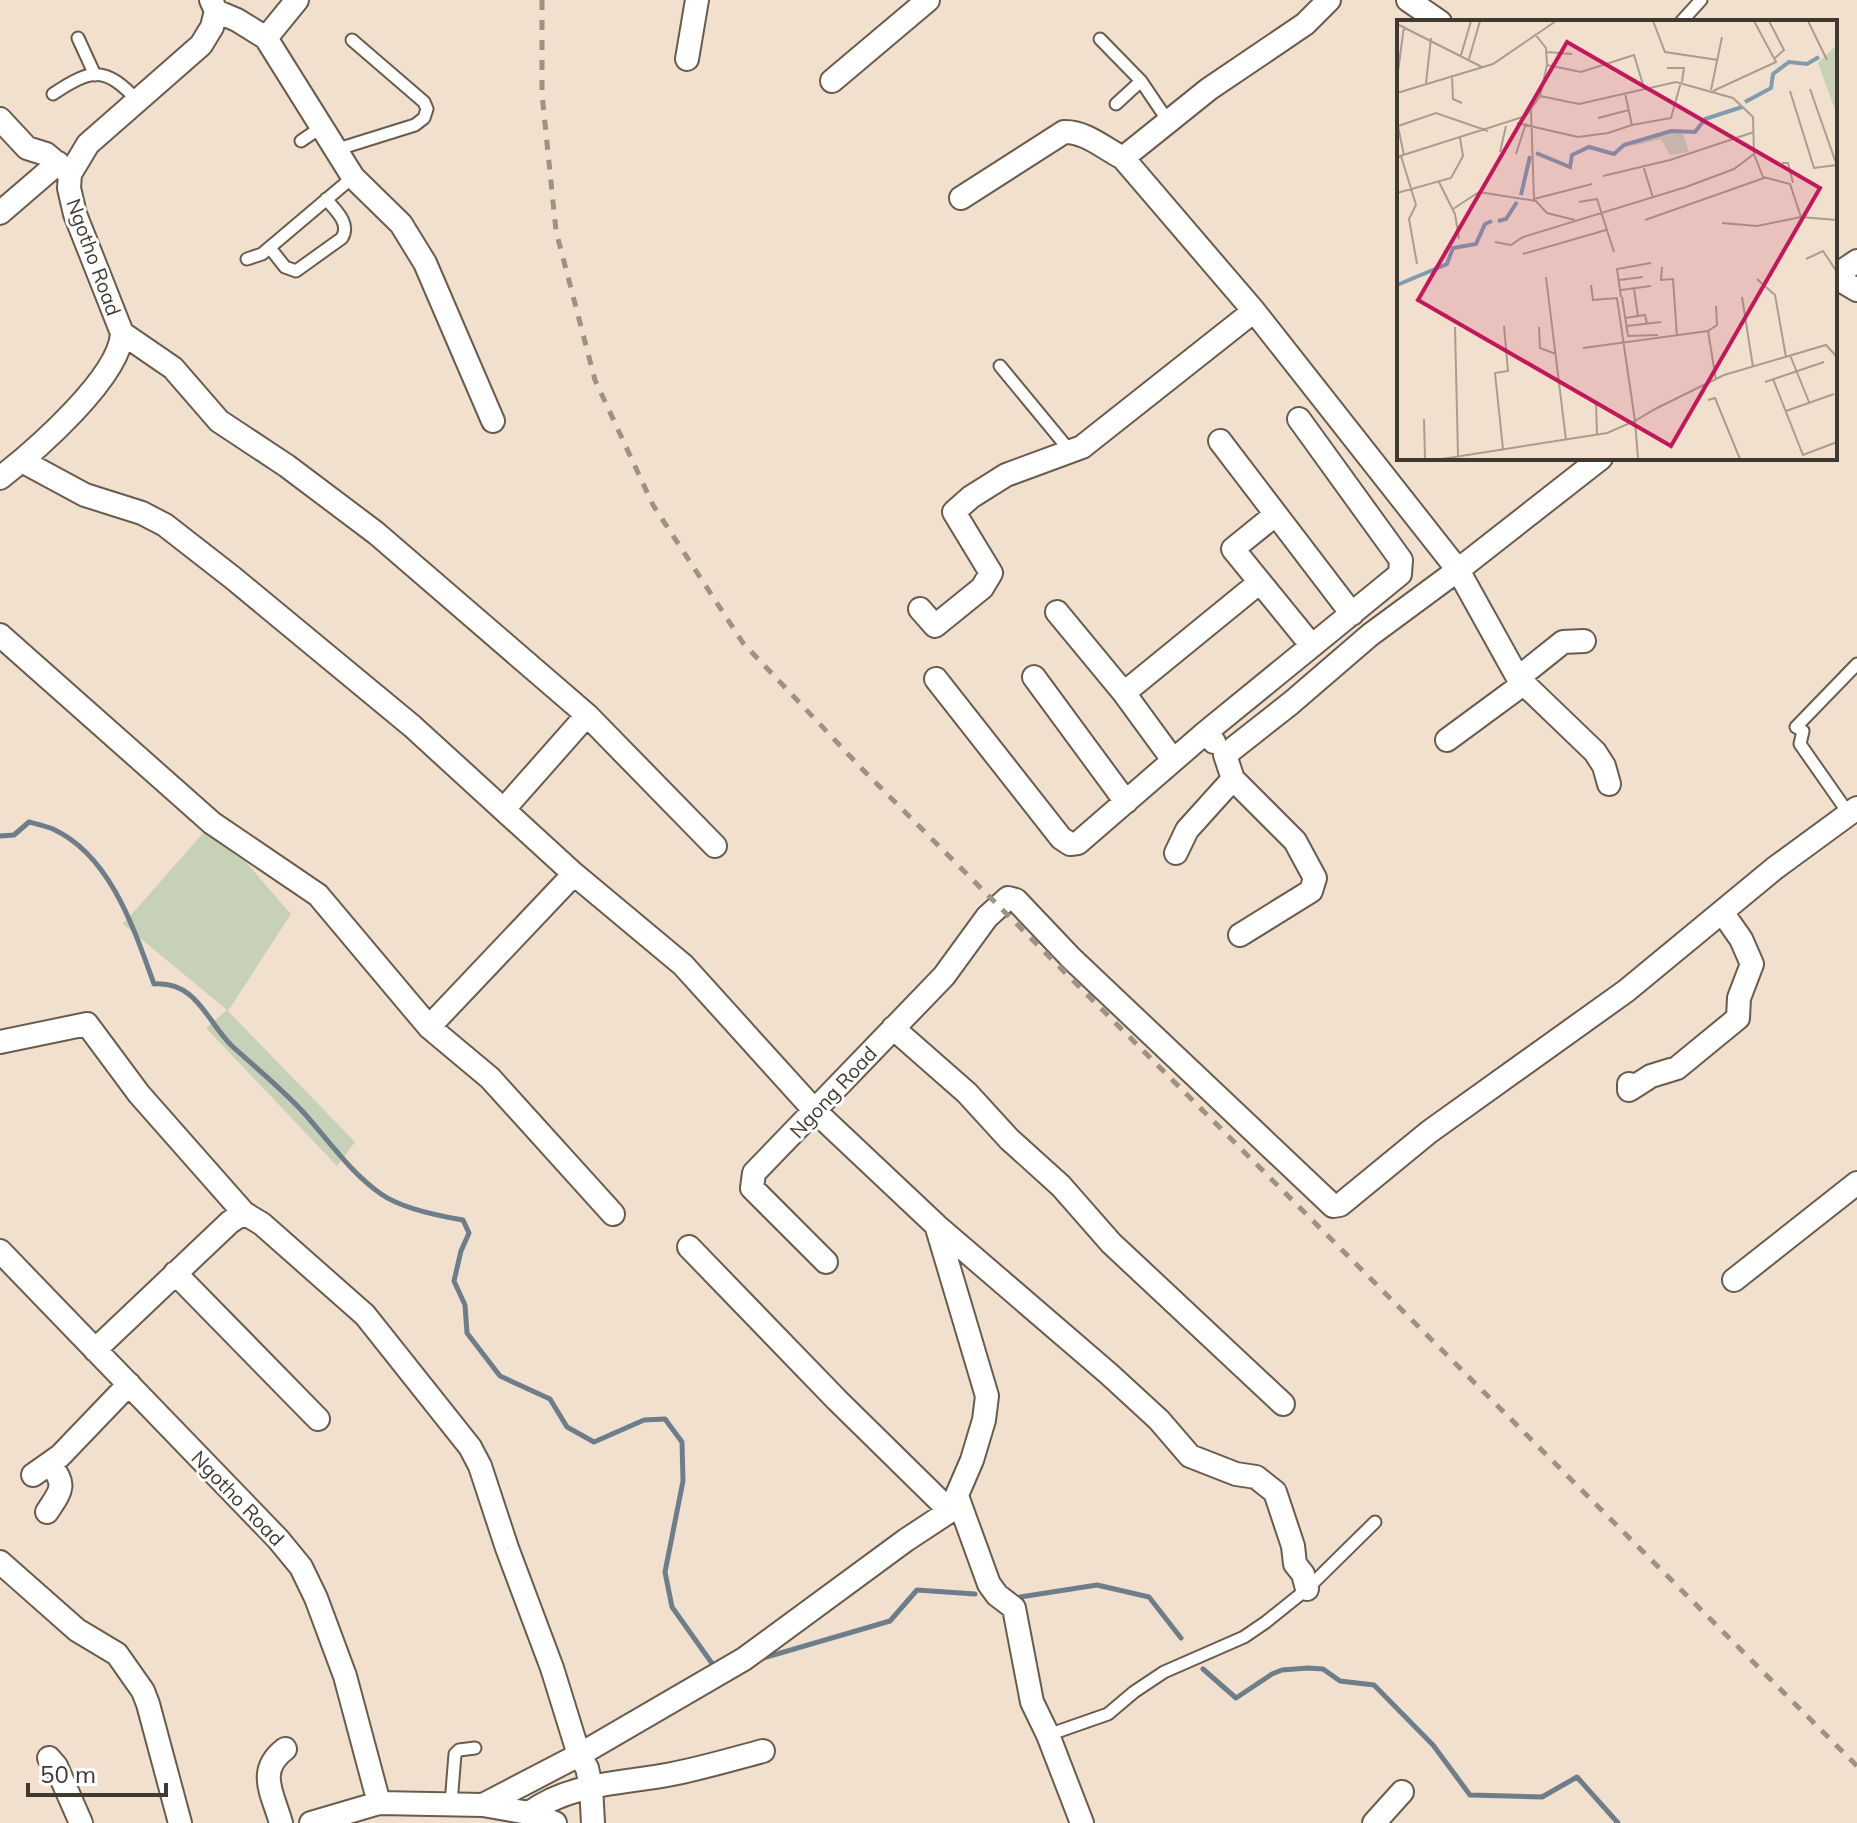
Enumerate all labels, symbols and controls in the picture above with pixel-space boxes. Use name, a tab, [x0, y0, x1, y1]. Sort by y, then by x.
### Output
inset map	[1397, 20, 1837, 460]
street label: Ngotho Road	[61, 195, 127, 319]
street label: Ngong Road	[784, 1041, 882, 1143]
street label: Ngotho Road	[186, 1445, 290, 1551]
scale bar	[28, 1747, 166, 1797]
text: 50 m	[40, 1759, 96, 1789]

